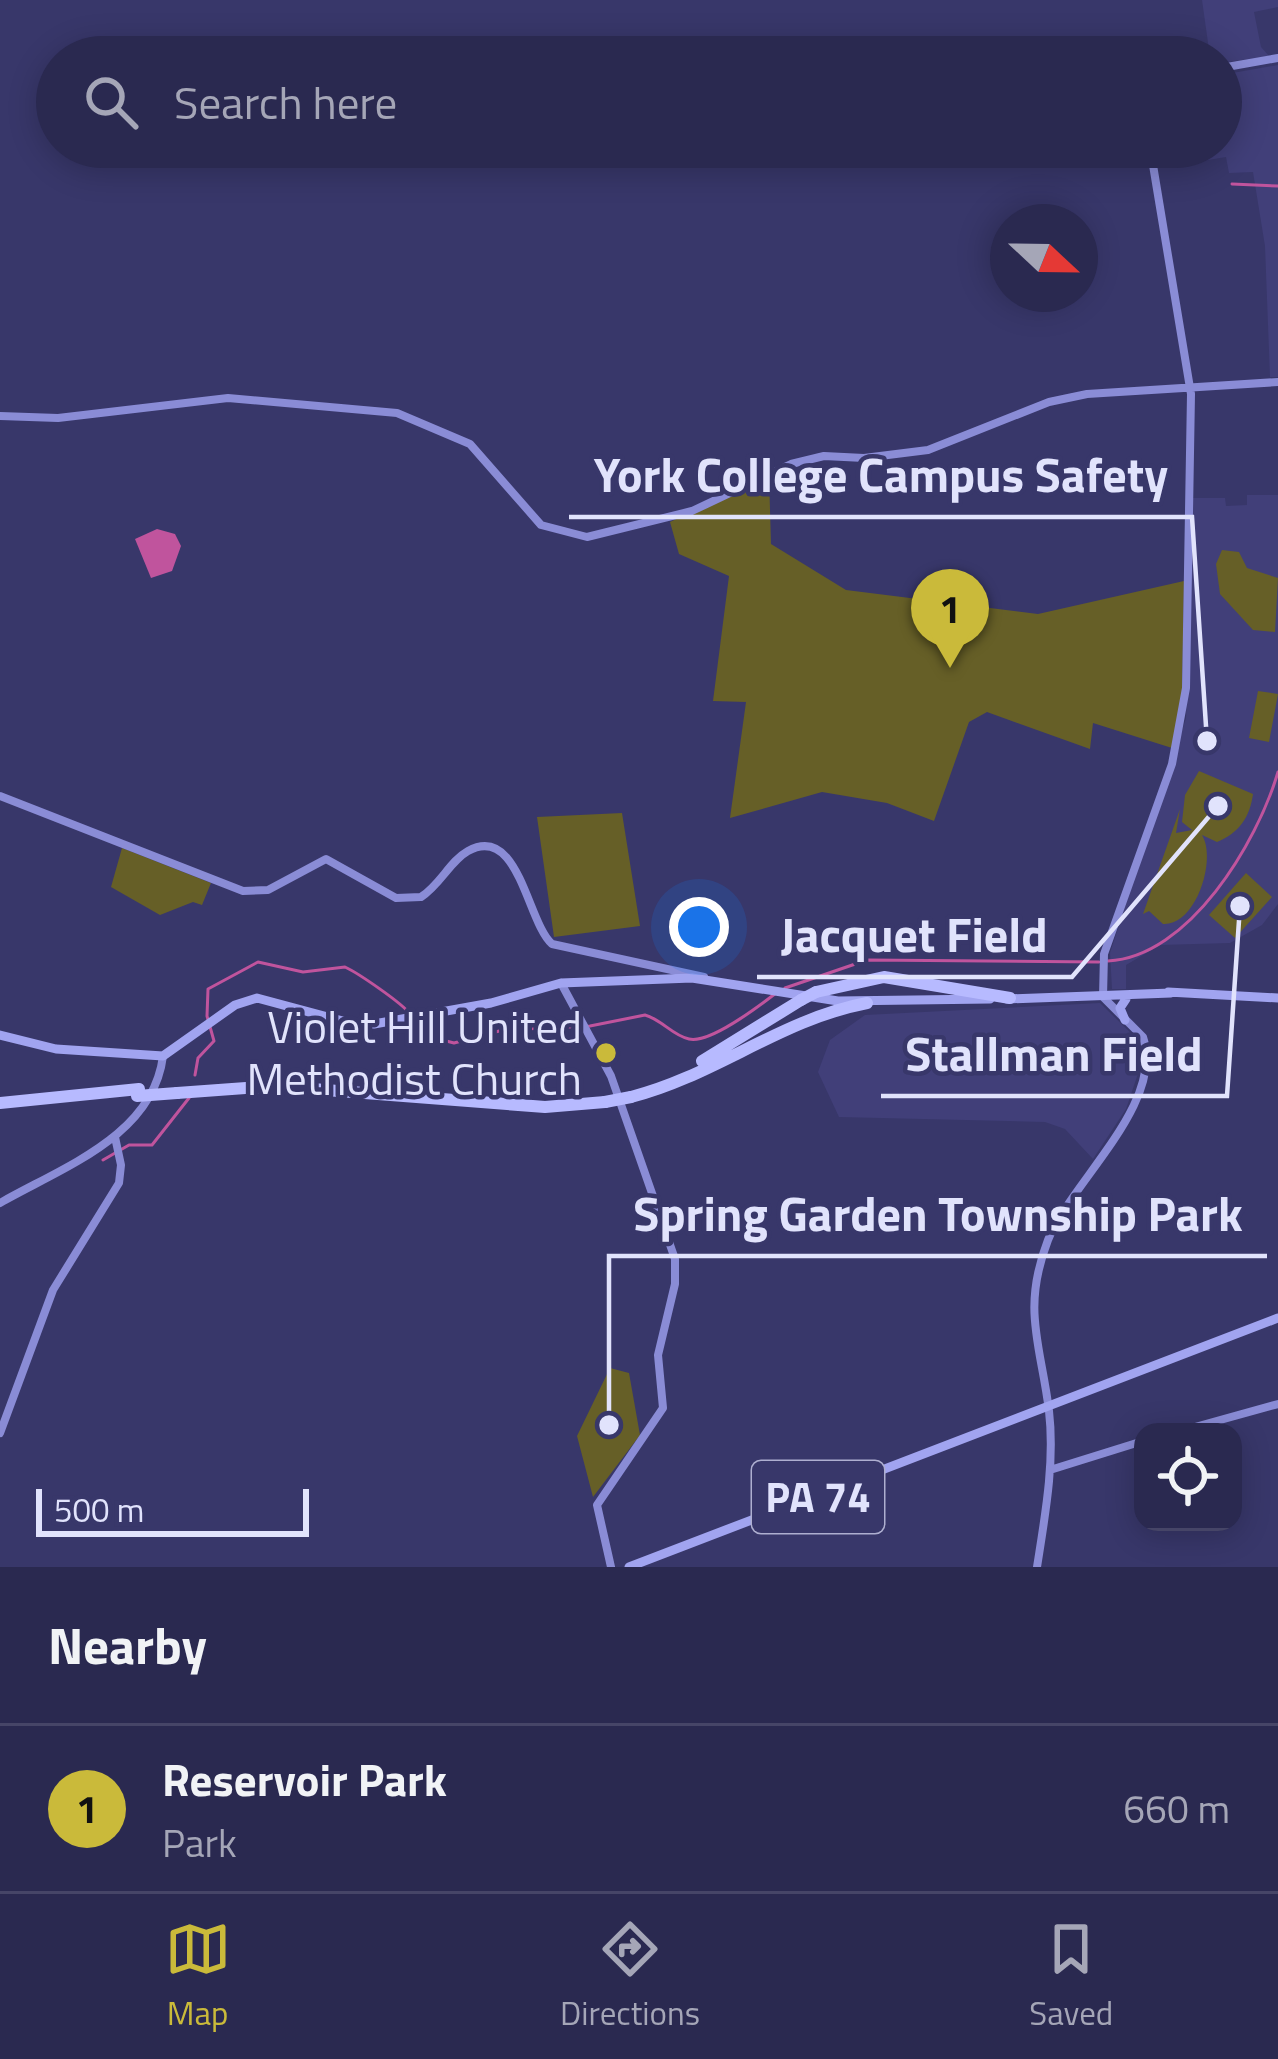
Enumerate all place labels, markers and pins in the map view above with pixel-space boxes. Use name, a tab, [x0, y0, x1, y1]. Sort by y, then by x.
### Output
callout: York College Campus Safety	[569, 433, 1192, 517]
pin: 1	[911, 569, 989, 668]
callout: Jacquet Field	[757, 893, 1072, 977]
place label: Violet Hill United Methodist Church	[246, 992, 582, 1112]
callout: Stallman Field	[881, 1012, 1227, 1096]
marker: Violet Hill United Methodist Church	[593, 1040, 619, 1066]
callout: Spring Garden Township Park	[609, 1172, 1267, 1256]

